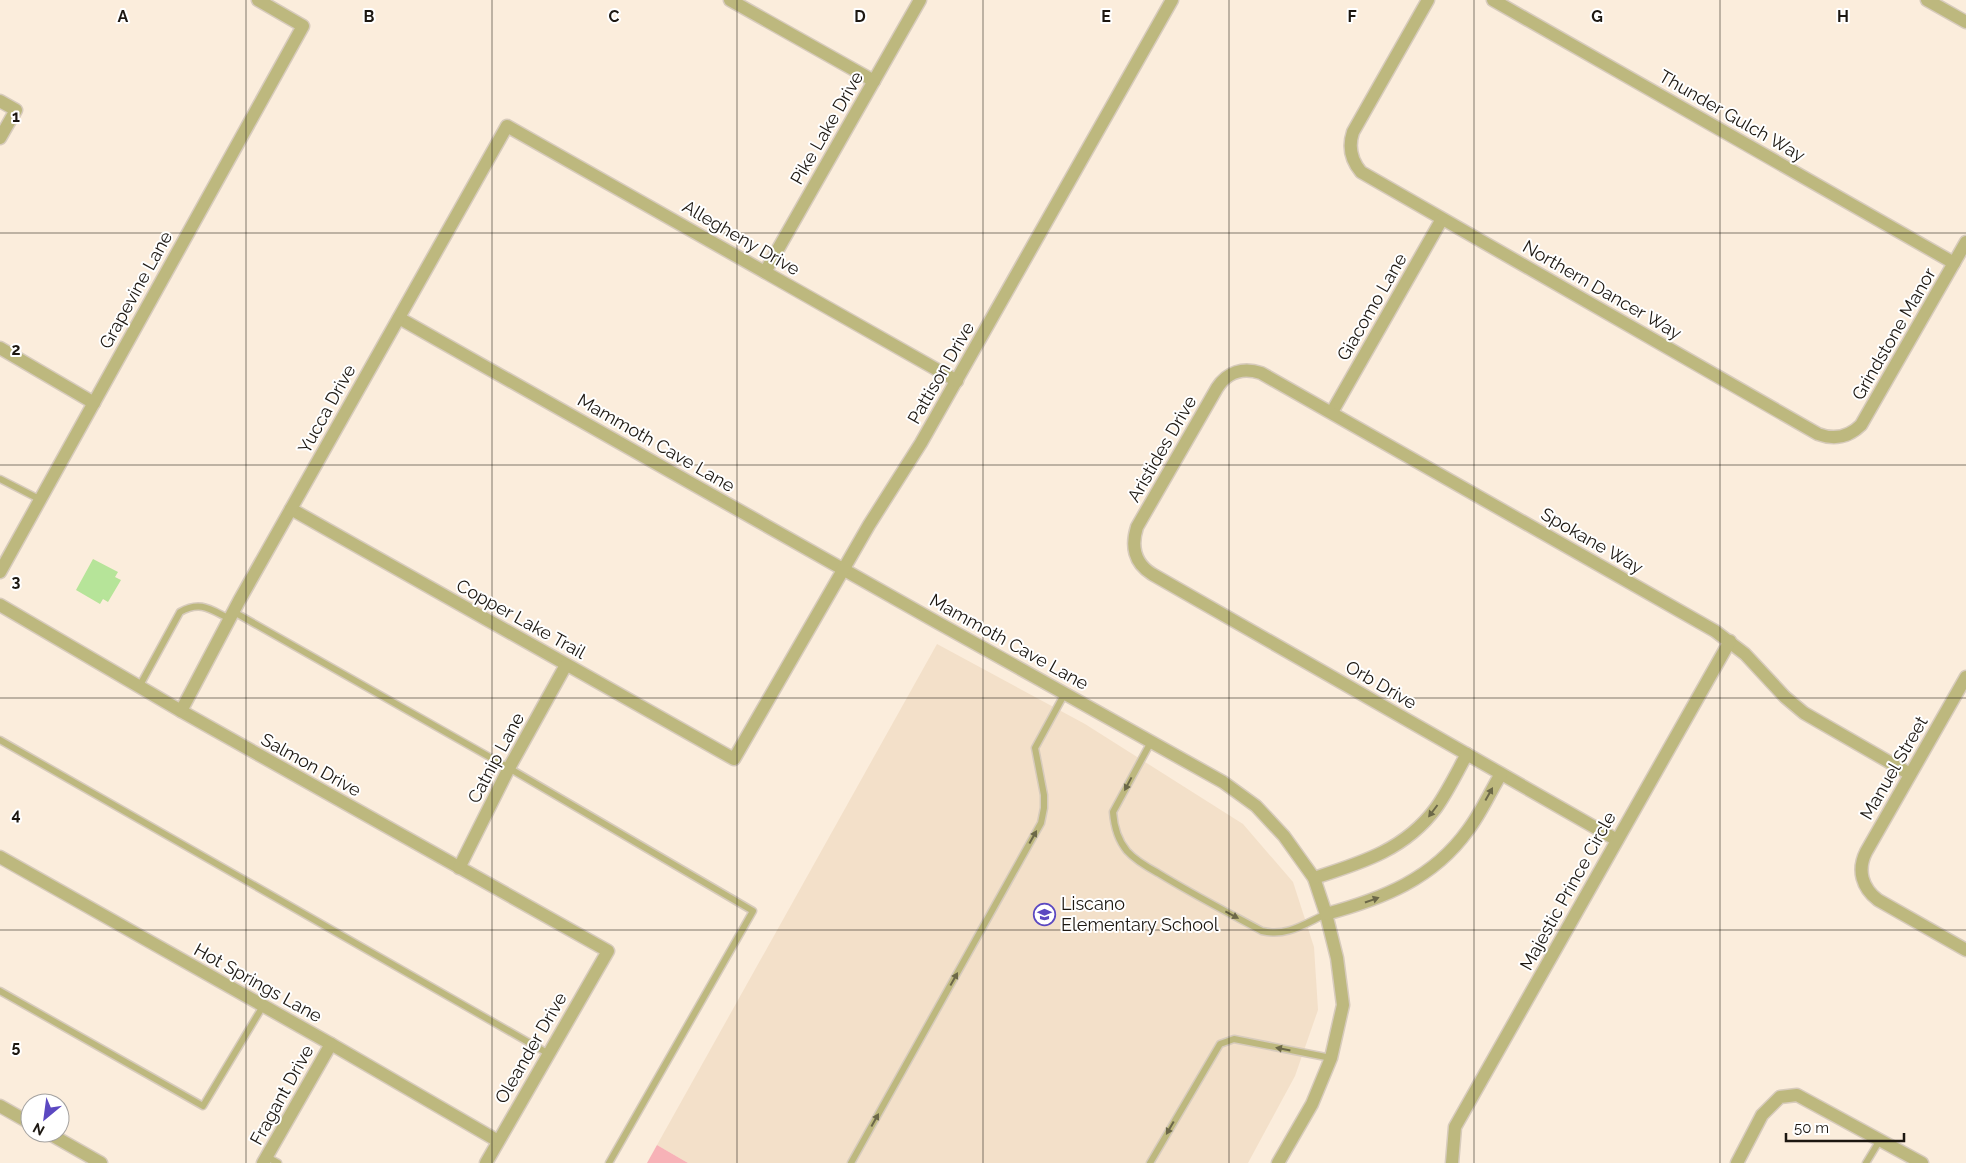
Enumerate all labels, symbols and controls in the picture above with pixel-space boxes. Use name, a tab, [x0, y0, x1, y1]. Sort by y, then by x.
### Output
text: A	[118, 7, 129, 26]
text: B	[364, 7, 375, 26]
text: C	[609, 7, 620, 26]
text: D	[854, 7, 866, 26]
text: E	[1101, 7, 1111, 26]
text: F	[1347, 7, 1357, 26]
text: G	[1591, 7, 1603, 26]
text: H	[1837, 7, 1849, 26]
street label: Thunder Gulch Way	[1656, 65, 1809, 166]
street label: Pike Lake Drive	[786, 67, 868, 188]
text: 1	[12, 107, 20, 126]
street label: Allegheny Drive	[679, 196, 804, 280]
street label: Grapevine Lane	[95, 227, 177, 352]
street label: Northern Dancer Way	[1519, 236, 1686, 344]
street label: Giacomo Lane	[1332, 249, 1411, 364]
street label: Grindstone Manor	[1847, 263, 1940, 403]
street label: Pattison Drive	[903, 318, 978, 427]
text: 2	[11, 340, 21, 359]
street label: Yucca Drive	[294, 360, 360, 457]
street label: Mammoth Cave Lane	[574, 389, 739, 496]
street label: Aristides Drive	[1123, 392, 1201, 506]
street label: Spokane Way	[1538, 503, 1647, 578]
text: 3	[12, 572, 21, 591]
street label: Copper Lake Trail	[453, 574, 590, 663]
street label: Mammoth Cave Lane	[926, 589, 1093, 694]
street label: Orb Drive	[1342, 656, 1421, 713]
street label: Catnip Lane	[463, 708, 528, 807]
street label: Manuel Street	[1855, 712, 1932, 823]
street label: Salmon Drive	[258, 728, 365, 801]
one-way arrow	[1124, 777, 1132, 792]
one-way arrow	[1485, 788, 1494, 801]
one-way arrow	[1428, 804, 1438, 818]
text: 4	[11, 805, 21, 824]
street label: Majestic Prince Circle	[1515, 808, 1620, 974]
one-way arrow	[1029, 829, 1037, 844]
place label: Liscano Elementary School	[1061, 893, 1219, 935]
one-way arrow	[1365, 896, 1380, 903]
school or university icon: Liscano Elementary School	[1033, 902, 1057, 926]
one-way arrow	[1225, 911, 1240, 919]
street label: Hot Springs Lane	[191, 939, 326, 1027]
one-way arrow	[950, 971, 958, 986]
street label: Oleander Drive	[490, 988, 571, 1107]
text: 5	[12, 1037, 21, 1056]
street label: Fragant Drive	[245, 1041, 318, 1148]
one-way arrow	[1275, 1044, 1291, 1052]
north arrow	[20, 1093, 70, 1143]
scale bar	[1786, 1110, 1904, 1142]
one-way arrow	[871, 1113, 879, 1128]
text: 50 m	[1794, 1119, 1829, 1137]
text: N	[30, 1120, 47, 1139]
one-way arrow	[1166, 1121, 1175, 1135]

